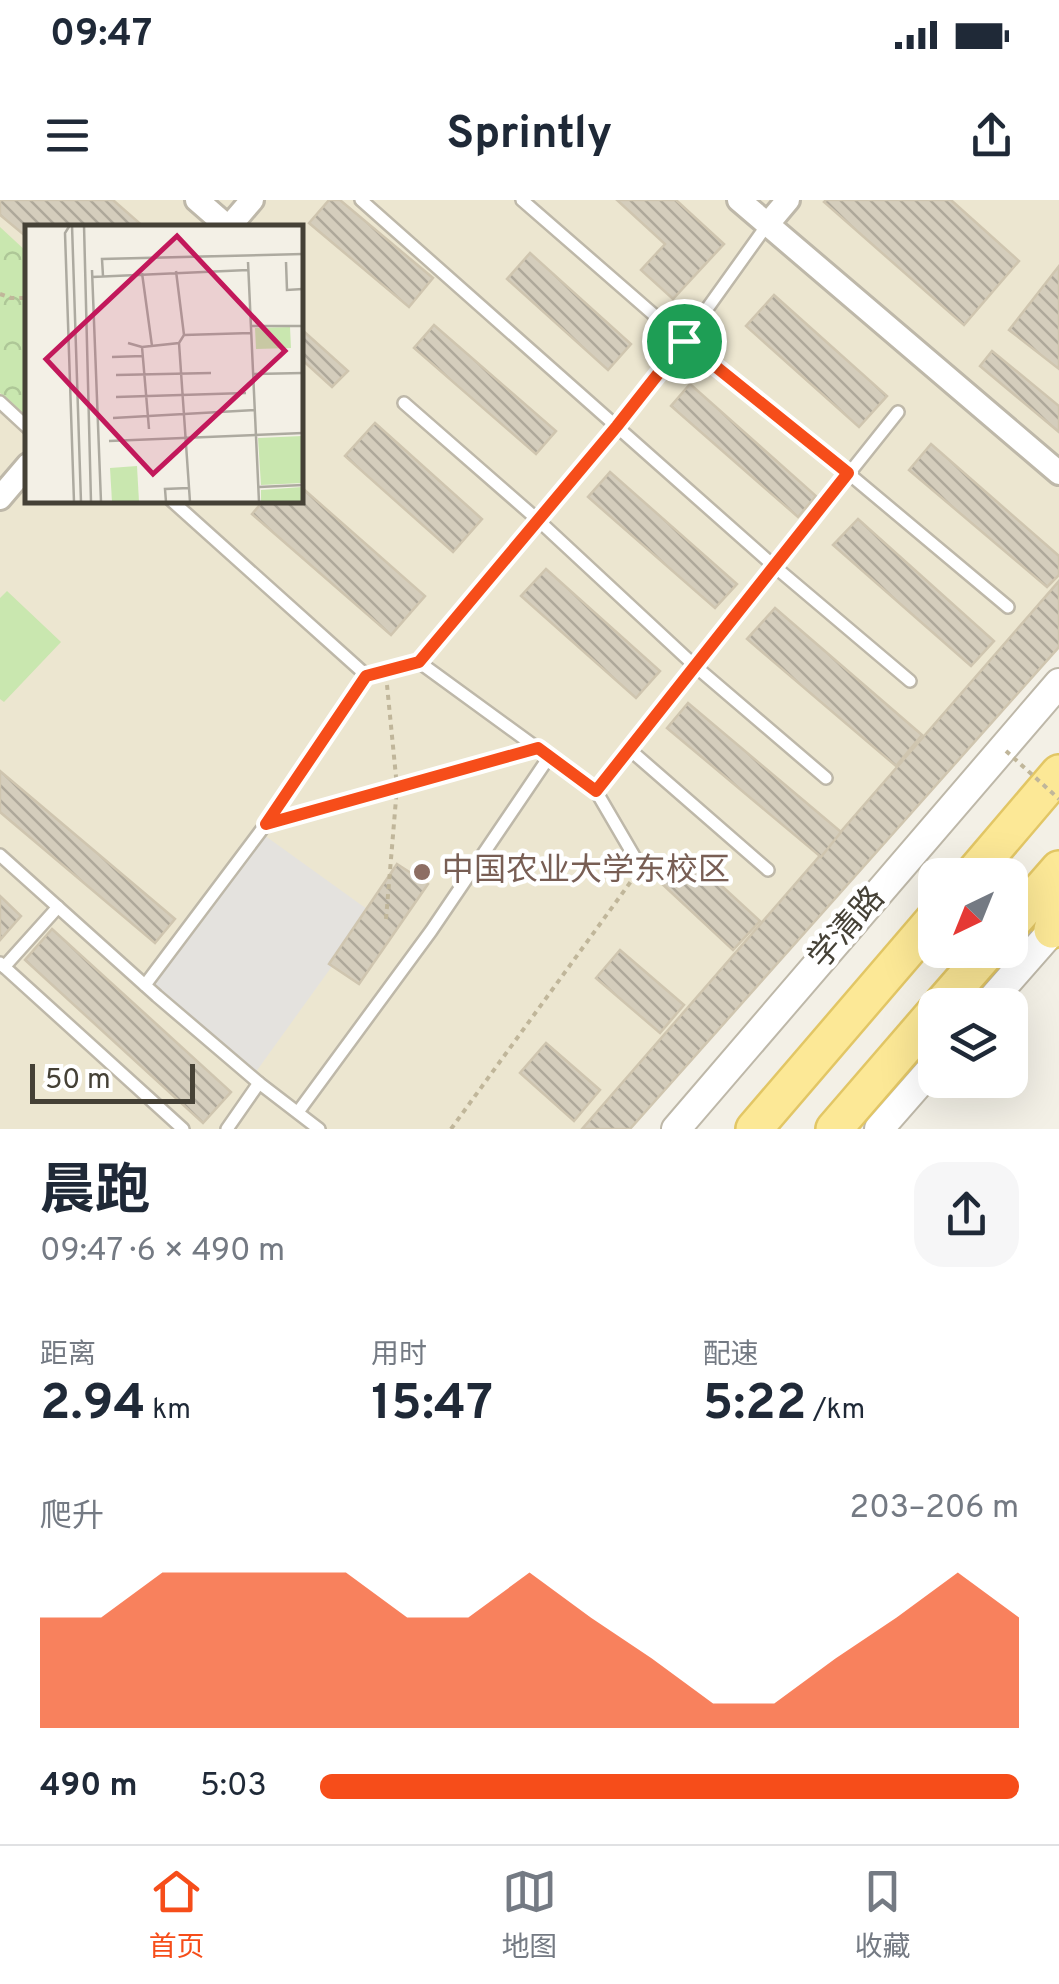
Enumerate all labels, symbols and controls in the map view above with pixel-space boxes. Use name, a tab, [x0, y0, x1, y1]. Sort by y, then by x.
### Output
text: 09:47	[50, 11, 152, 60]
text: Sprintly	[447, 107, 612, 164]
icon: menu	[40, 108, 95, 163]
icon: share	[964, 108, 1019, 163]
inset map	[25, 225, 302, 502]
pin	[642, 299, 727, 384]
icon: arrive	[657, 314, 712, 369]
place label: 中国农业大学东校区	[442, 852, 730, 892]
north arrow	[918, 858, 1028, 968]
map controls	[918, 858, 1028, 1098]
marker: 中国农业大学东校区	[411, 861, 433, 883]
street label: 学清路	[801, 880, 895, 978]
button: layers	[918, 988, 1028, 1098]
scale bar	[30, 1059, 195, 1104]
text: 50 m	[45, 1063, 111, 1099]
text: 晨跑	[40, 1159, 150, 1229]
button: share	[914, 1162, 1019, 1267]
text: 09:47 · 6 × 490 m	[40, 1232, 285, 1272]
text: 距离	[40, 1338, 96, 1374]
text: 用时	[371, 1338, 427, 1374]
text: 配速	[703, 1338, 759, 1374]
text: 2.94	[40, 1374, 146, 1437]
text: 15:47	[371, 1374, 493, 1437]
text: 5:22	[703, 1374, 807, 1437]
text: km	[146, 1393, 191, 1429]
text: /km	[807, 1393, 865, 1429]
text: 203–206 m	[850, 1489, 1019, 1529]
text: 爬升	[40, 1498, 104, 1538]
text: 490 m	[40, 1767, 137, 1807]
text: 5:03	[200, 1767, 267, 1807]
tab: 首页	[148, 1864, 205, 1967]
tab: 地图	[501, 1864, 558, 1967]
tab: 收藏	[854, 1864, 911, 1967]

